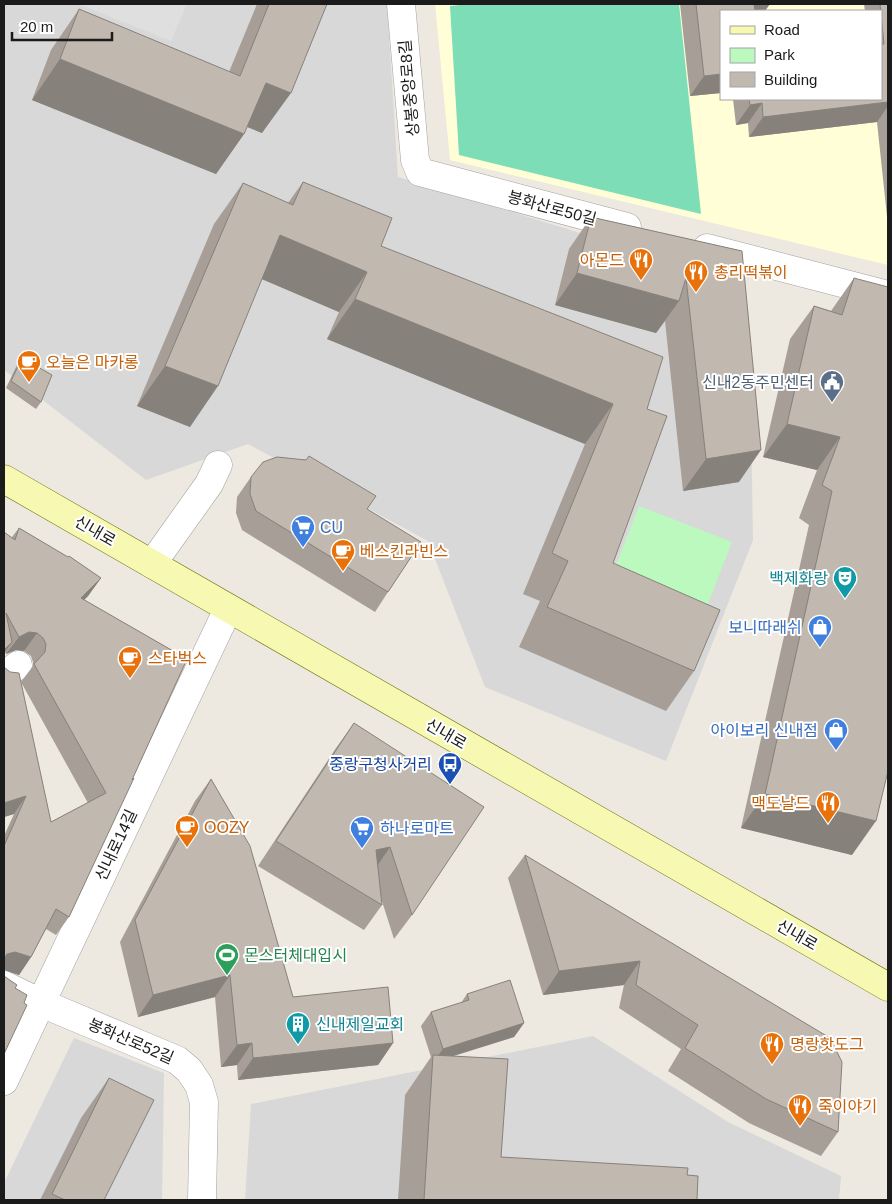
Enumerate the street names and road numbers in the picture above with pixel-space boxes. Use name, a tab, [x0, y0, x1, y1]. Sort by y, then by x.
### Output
street label: 상봉중앙로8길	[396, 39, 422, 137]
street label: 봉화산로50길	[506, 188, 598, 228]
street label: 신내로	[72, 513, 119, 550]
street label: 신내로	[423, 716, 470, 753]
street label: 신내로14길	[92, 807, 140, 883]
street label: 신내로	[774, 917, 821, 954]
street label: 봉화산로52길	[86, 1015, 176, 1067]

